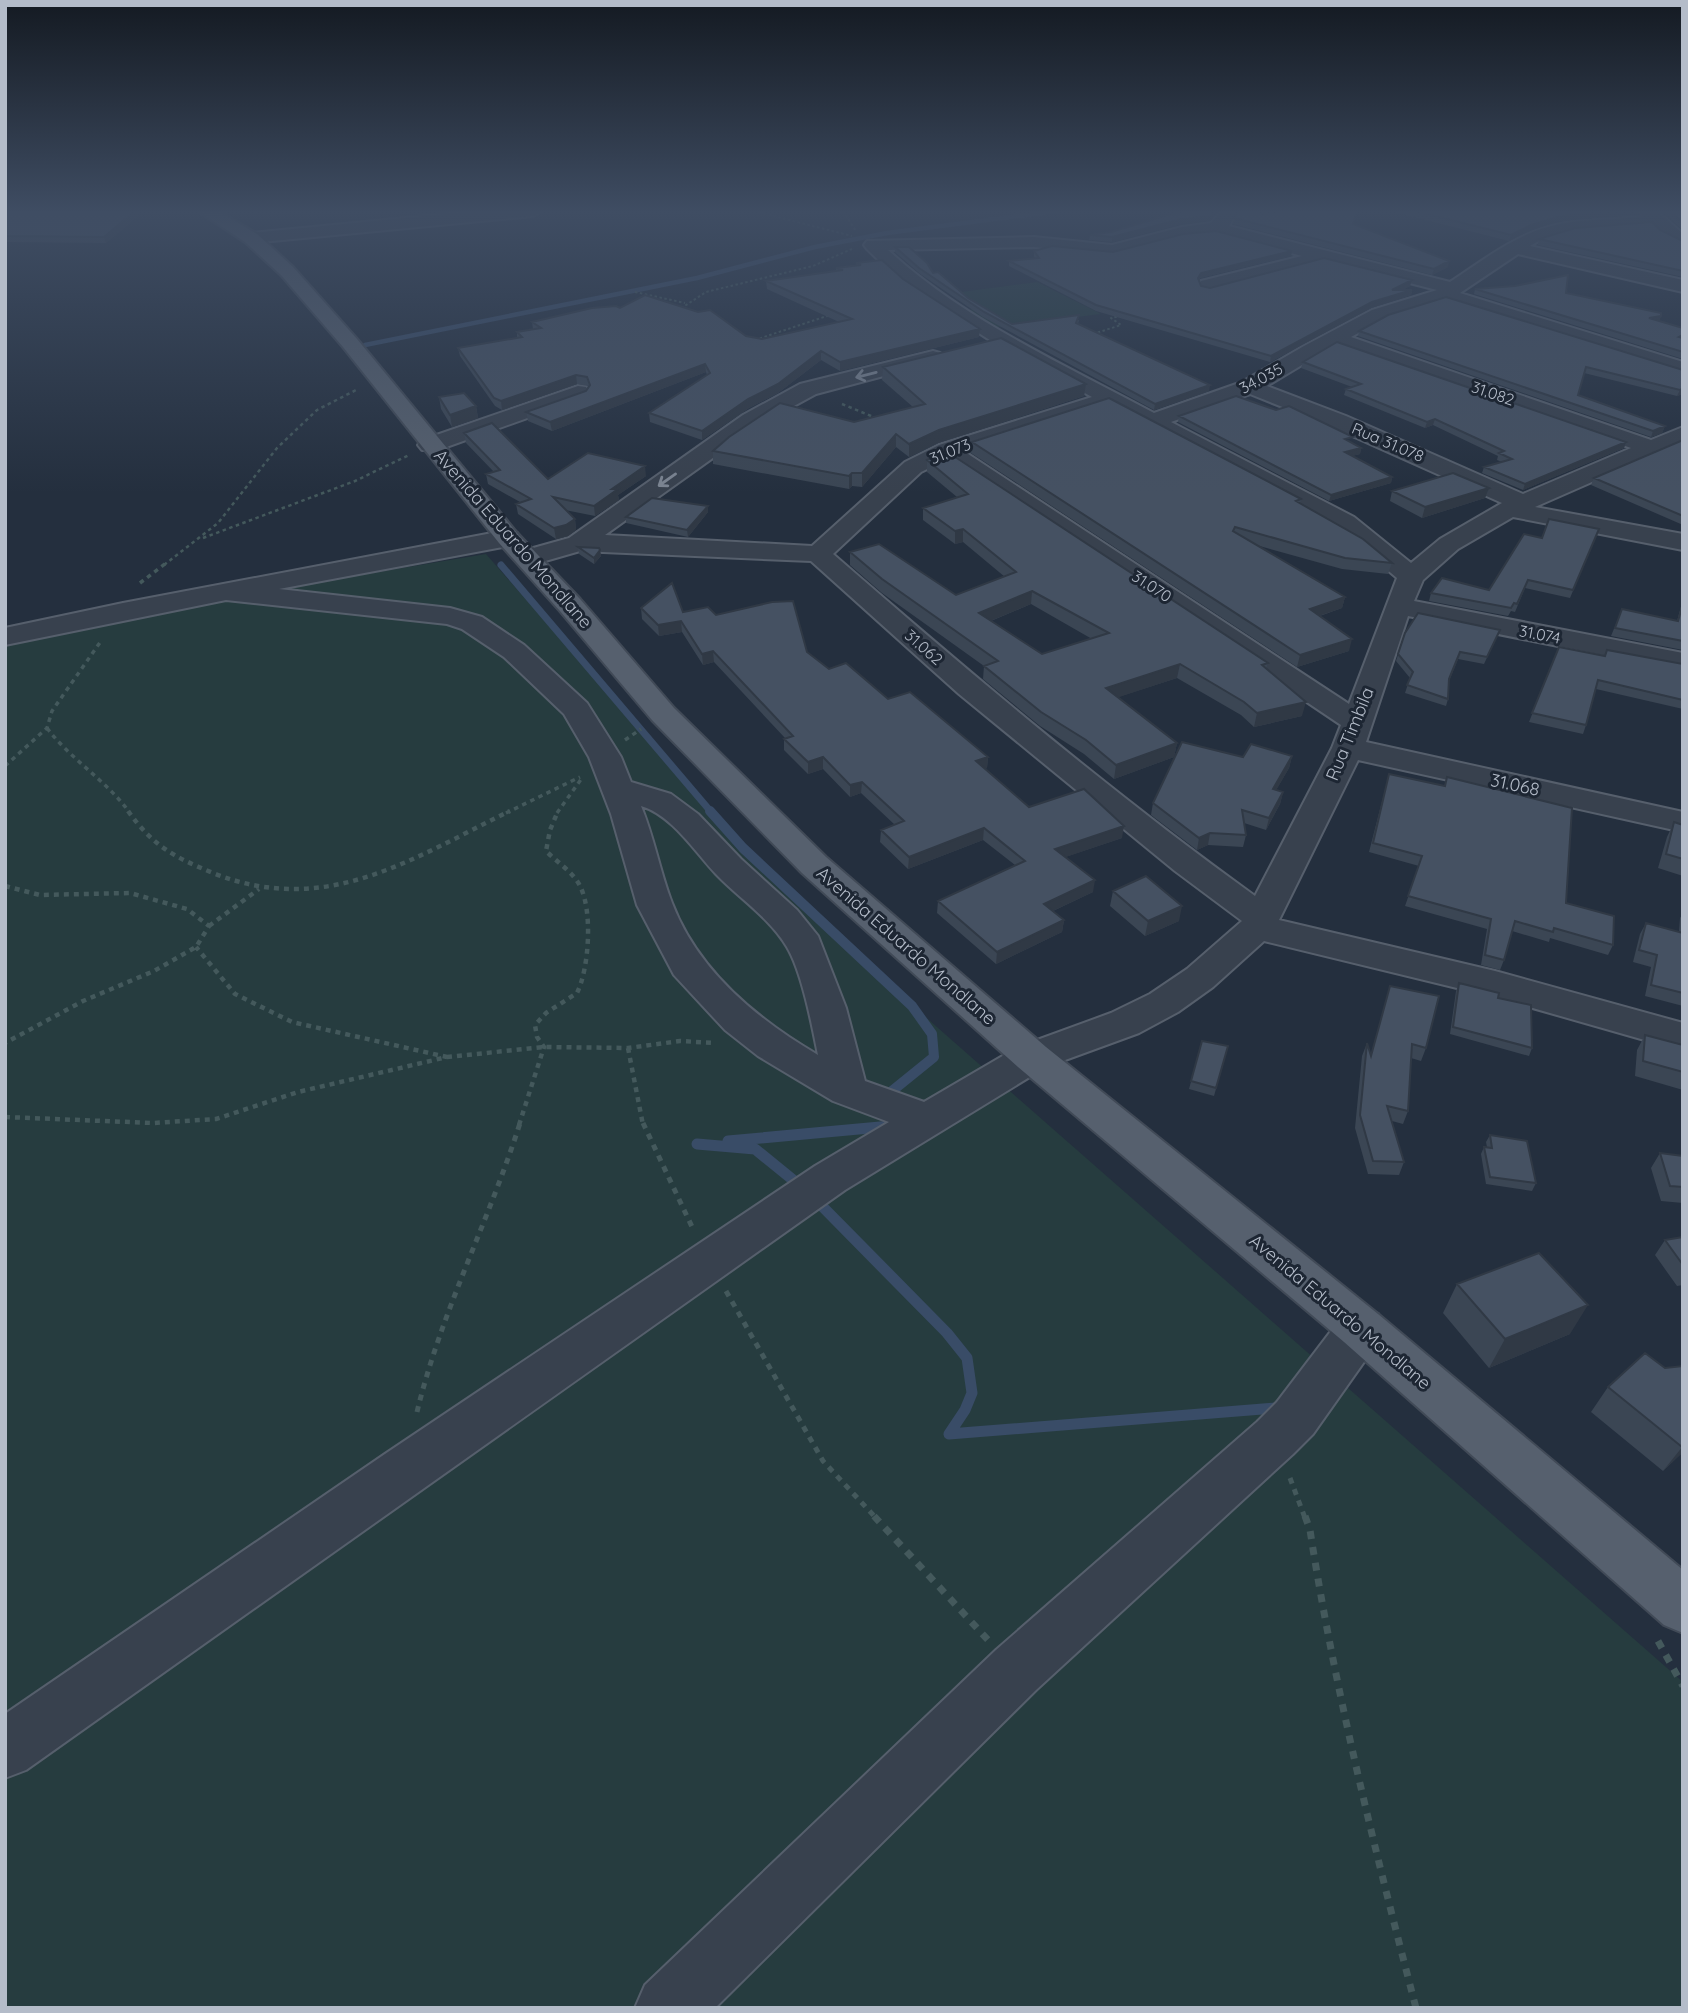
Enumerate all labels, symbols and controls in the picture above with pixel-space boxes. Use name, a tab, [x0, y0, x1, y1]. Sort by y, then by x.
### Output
street label: 34.035	[1236, 358, 1286, 398]
one-way arrow	[855, 369, 877, 382]
street label: 31.082	[1469, 376, 1517, 410]
street label: Rua 31.078	[1349, 418, 1427, 466]
street label: 31.073	[927, 434, 973, 468]
street label: Avenida Eduardo Mondlane	[429, 444, 598, 633]
one-way arrow	[658, 473, 677, 487]
street label: 31.070	[1128, 566, 1176, 606]
street label: 31.074	[1518, 620, 1562, 648]
street label: 31.062	[901, 625, 947, 669]
street label: Rua Timbila	[1320, 684, 1379, 784]
street label: 31.068	[1489, 768, 1542, 801]
street label: Avenida Eduardo Mondlane	[812, 861, 1001, 1030]
street label: Avenida Eduardo Mondlane	[1245, 1229, 1436, 1394]

